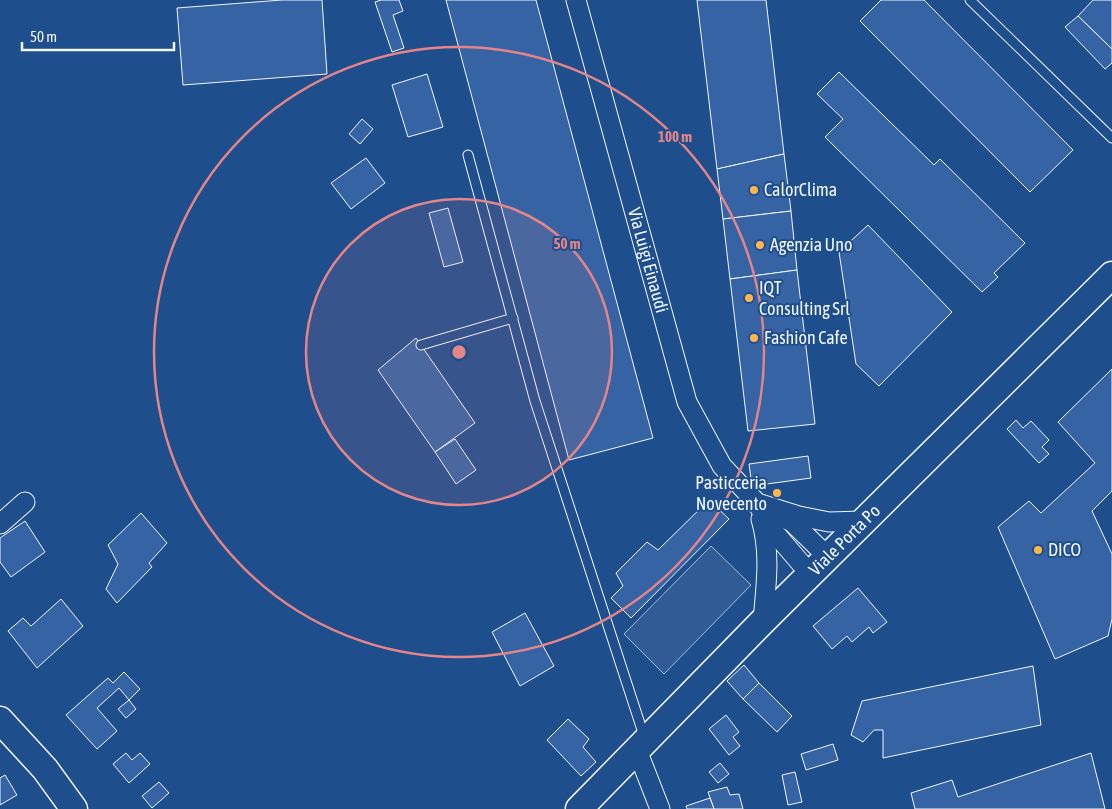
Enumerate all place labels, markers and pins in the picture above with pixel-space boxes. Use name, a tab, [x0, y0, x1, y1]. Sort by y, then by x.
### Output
place label: CalorClima	[764, 179, 837, 200]
marker: CalorClima	[748, 184, 760, 196]
place label: Agenzia Uno	[770, 234, 852, 255]
marker: Agenzia Uno	[754, 239, 766, 251]
place label: IQT Consulting Srl	[759, 277, 850, 319]
marker: IQT Consulting Srl	[743, 292, 755, 304]
place label: Fashion Cafe	[764, 327, 848, 348]
marker: Fashion Cafe	[748, 332, 760, 344]
centre of rings	[450, 343, 468, 361]
place label: Pasticceria Novecento	[695, 472, 767, 514]
marker: Pasticceria Novecento	[771, 487, 783, 499]
place label: DICO	[1048, 539, 1081, 560]
marker: DICO	[1032, 544, 1044, 556]

